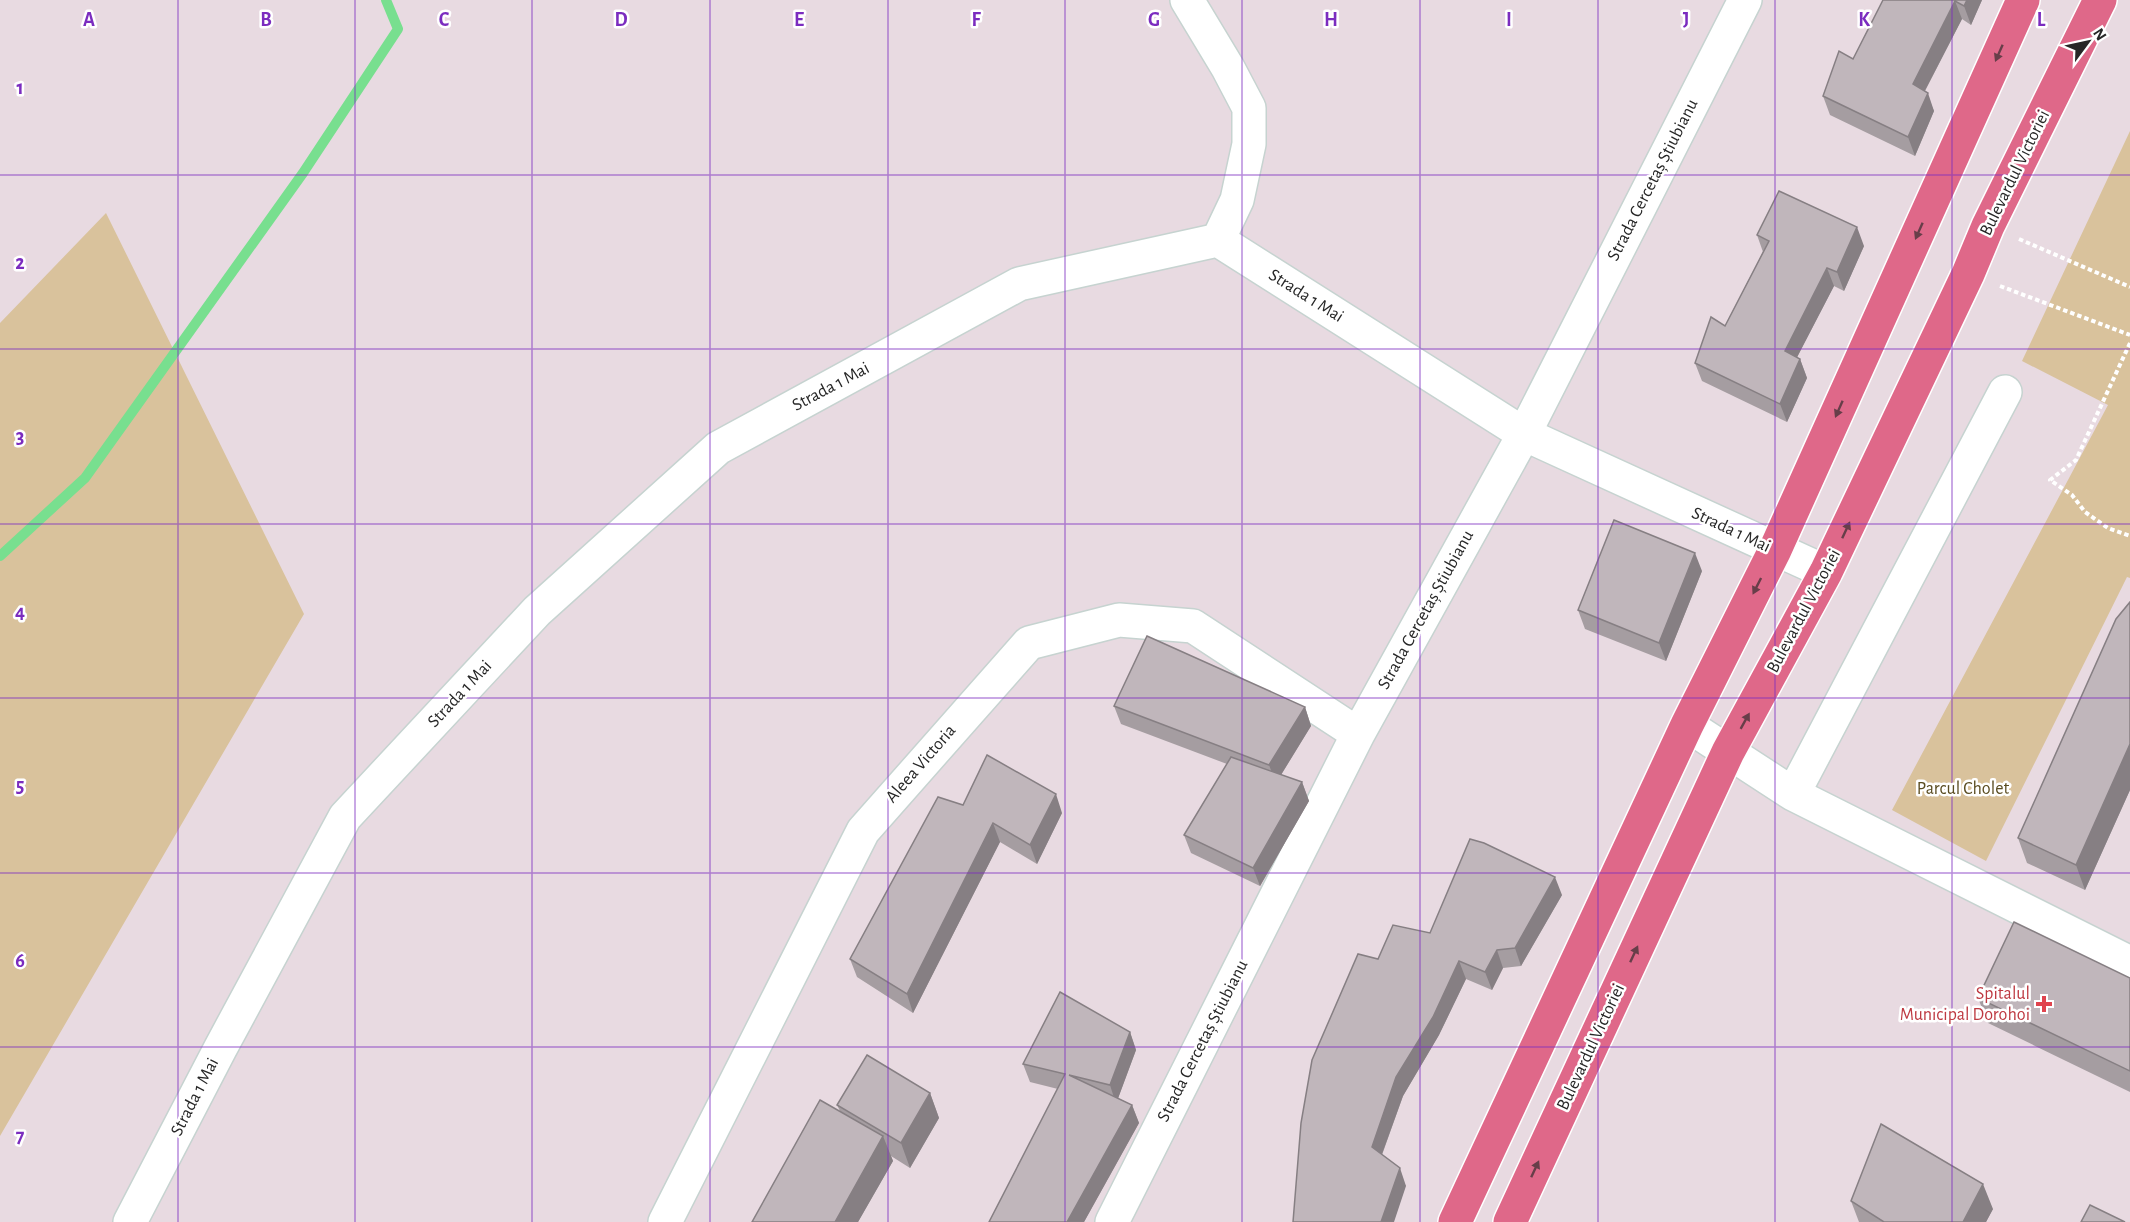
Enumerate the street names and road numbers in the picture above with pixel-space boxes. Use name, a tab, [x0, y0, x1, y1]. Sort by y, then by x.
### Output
street label: Strada Cercetaș Știubianu	[1604, 96, 1702, 264]
street label: Bulevardul Victoriei	[1977, 107, 2053, 239]
street label: Strada 1 Mai	[1265, 266, 1347, 326]
street label: Strada 1 Mai	[789, 359, 873, 415]
street label: Strada 1 Mai	[1689, 504, 1773, 556]
street label: Strada Cercetaș Știubianu	[1375, 527, 1478, 693]
street label: Bulevardul Victoriei	[1764, 546, 1844, 676]
street label: Strada 1 Mai	[425, 657, 495, 731]
street label: Aleea Victoria	[882, 722, 960, 806]
street label: Strada Cercetaș Știubianu	[1154, 957, 1252, 1125]
street label: Bulevardul Victoriei	[1554, 981, 1628, 1113]
street label: Strada 1 Mai	[168, 1055, 222, 1139]

